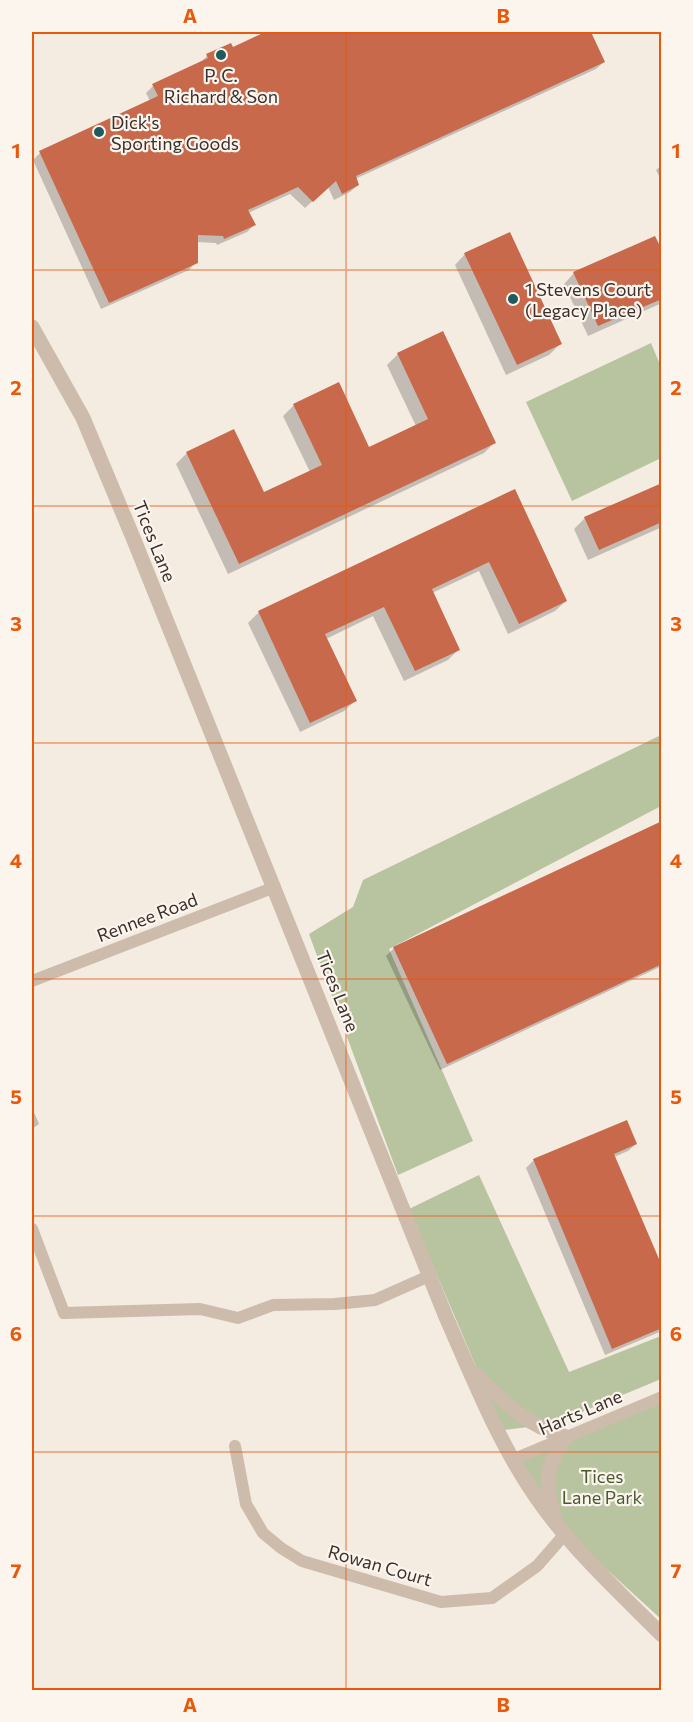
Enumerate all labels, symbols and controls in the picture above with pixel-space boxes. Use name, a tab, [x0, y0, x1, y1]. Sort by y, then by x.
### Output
text: A	[183, 3, 197, 27]
text: B	[496, 3, 510, 27]
marker: P. C. Richard & Son	[214, 48, 228, 62]
place label: P. C. Richard & Son	[164, 64, 278, 107]
place label: Dick's Sporting Goods	[111, 111, 239, 154]
marker: Dick's Sporting Goods	[92, 125, 106, 139]
text: 1	[11, 138, 21, 162]
text: 1	[671, 138, 681, 162]
place label: 1 Stevens Court (Legacy Place)	[525, 278, 651, 321]
marker: 1 Stevens Court (Legacy Place)	[506, 292, 520, 306]
text: 2	[10, 375, 22, 399]
text: 2	[670, 375, 682, 399]
street label: Tices Lane	[129, 497, 181, 585]
text: 3	[10, 611, 22, 635]
text: 3	[670, 611, 682, 635]
text: 4	[10, 848, 22, 872]
text: 4	[670, 848, 682, 872]
street label: Rennee Road	[94, 888, 200, 946]
street label: Tices Lane	[312, 947, 364, 1035]
text: 5	[10, 1084, 22, 1108]
text: 5	[670, 1084, 682, 1108]
text: 6	[10, 1321, 22, 1345]
text: 6	[670, 1321, 682, 1345]
street label: Harts Lane	[535, 1385, 625, 1439]
park label: Tices Lane Park	[562, 1465, 643, 1508]
street label: Rowan Court	[326, 1540, 434, 1590]
text: 7	[11, 1558, 22, 1582]
text: 7	[671, 1558, 682, 1582]
text: A	[183, 1692, 197, 1716]
text: B	[496, 1692, 510, 1716]

